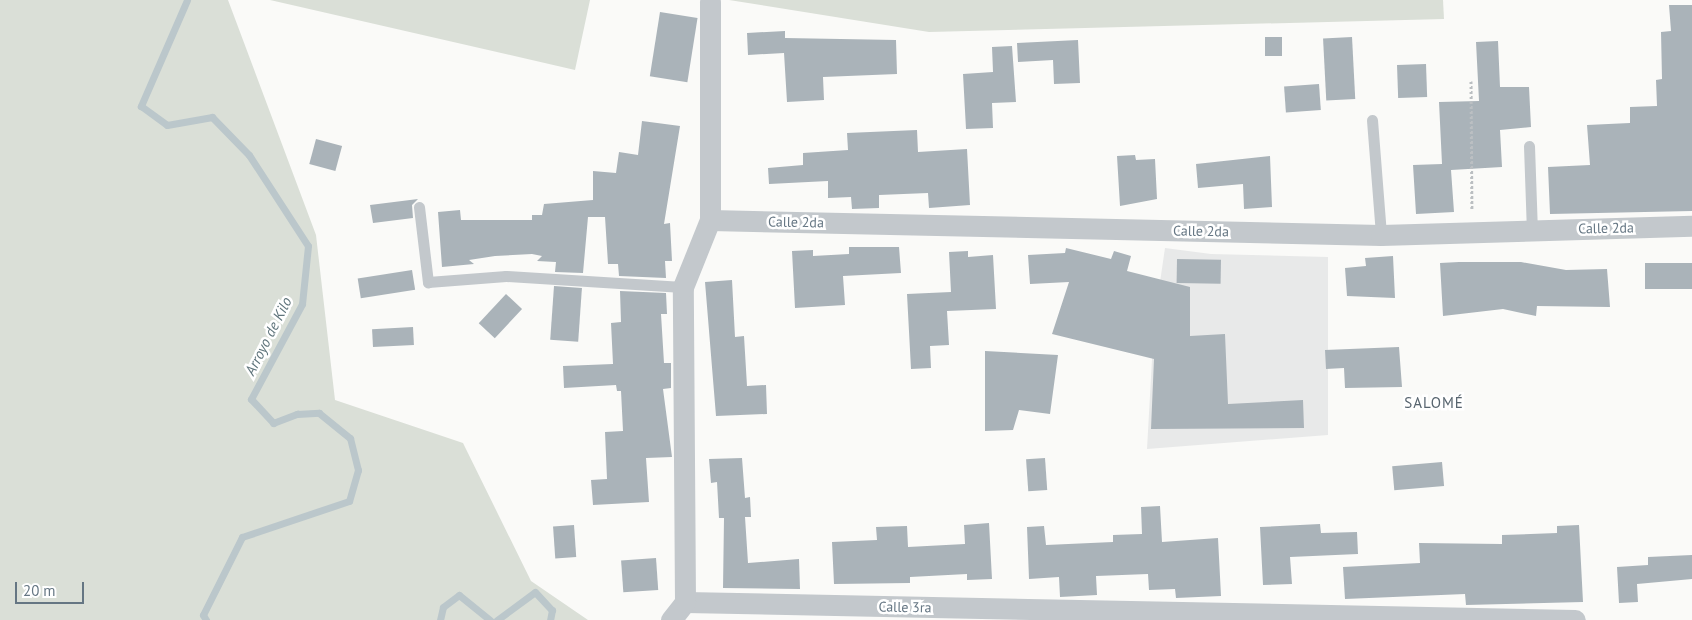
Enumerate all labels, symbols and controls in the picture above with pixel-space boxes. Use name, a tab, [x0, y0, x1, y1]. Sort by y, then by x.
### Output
street label: Calle 2da	[768, 213, 824, 231]
street label: Calle 2da	[1578, 219, 1634, 237]
street label: Calle 2da	[1173, 222, 1229, 240]
water label: Arroyo de Kilo	[241, 294, 295, 378]
district label: SALOMÉ	[1403, 394, 1465, 412]
scale bar	[18, 572, 86, 604]
text: 20 m	[23, 581, 56, 600]
street label: Calle 3ra	[878, 598, 932, 616]

